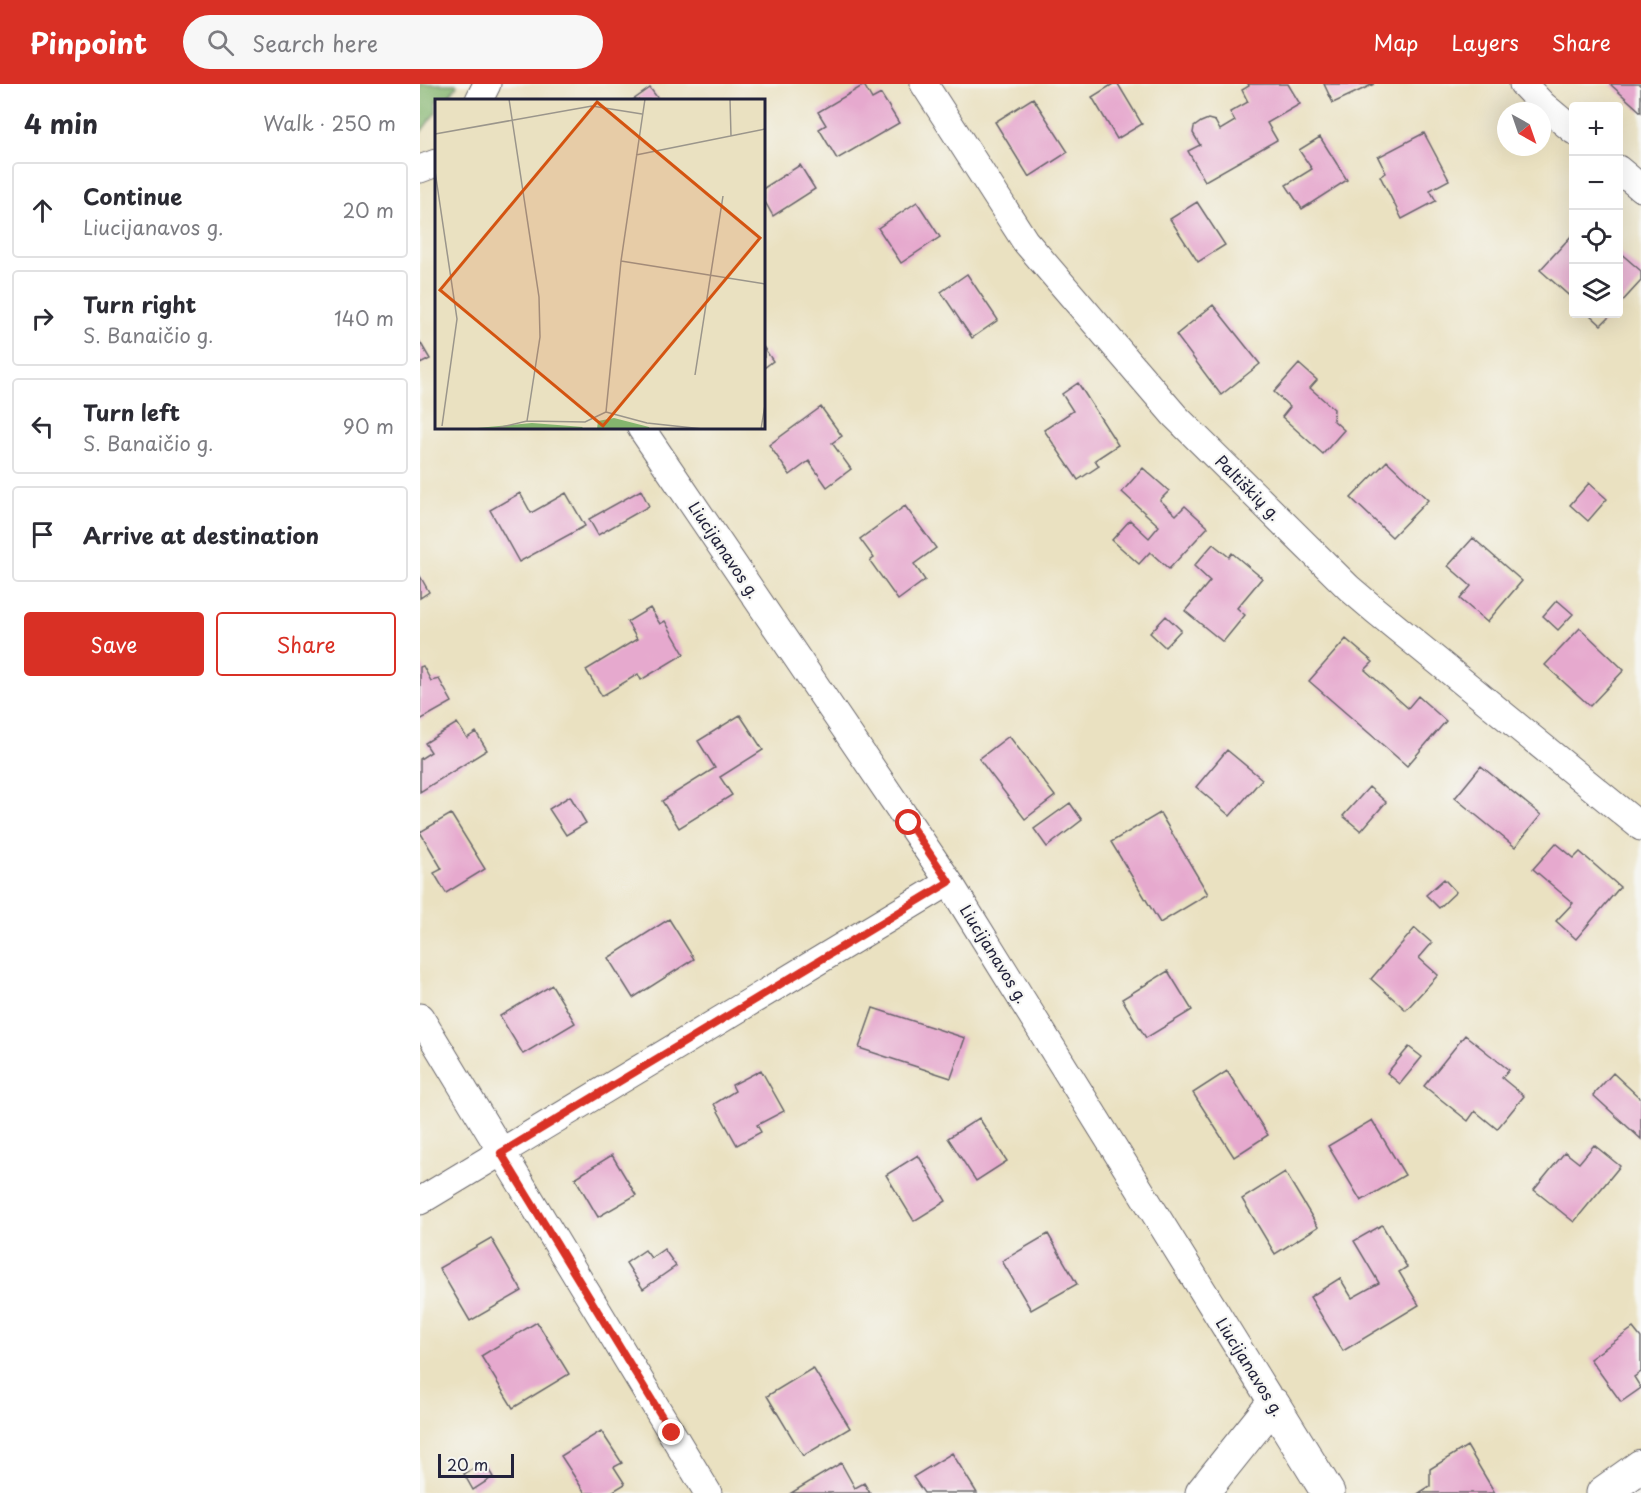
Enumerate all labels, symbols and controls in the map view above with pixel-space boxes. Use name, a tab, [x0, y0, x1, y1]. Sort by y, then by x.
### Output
search box	[183, 15, 603, 69]
text: Pinpoint	[30, 21, 147, 64]
icon: search	[204, 26, 237, 59]
text: Search here	[252, 26, 378, 59]
text: Map	[1374, 26, 1418, 58]
text: Layers	[1451, 26, 1519, 58]
text: Share	[1552, 26, 1611, 58]
inset map	[435, 99, 765, 429]
north arrow	[1497, 102, 1551, 156]
map controls	[1569, 102, 1623, 318]
button: +	[1569, 102, 1623, 156]
text: 4 min	[24, 104, 98, 143]
text: Walk · 250 m	[263, 108, 396, 138]
button: −	[1569, 156, 1623, 210]
text: Continue	[83, 179, 182, 212]
icon: ahead	[26, 194, 59, 227]
text: 20 m	[342, 195, 394, 225]
button: locate	[1569, 210, 1623, 264]
text: Liucijanavos g.	[83, 212, 224, 242]
button: layers	[1569, 264, 1623, 318]
text: Turn right	[83, 287, 196, 320]
icon: right	[26, 302, 59, 335]
text: 140 m	[334, 303, 394, 333]
text: S. Banaičio g.	[83, 320, 213, 350]
text: Turn left	[83, 395, 180, 428]
icon: left	[26, 410, 59, 443]
text: 90 m	[343, 411, 394, 441]
text: S. Banaičio g.	[83, 428, 213, 458]
street label: Paltiškių g.	[1211, 449, 1287, 525]
street label: Liucijanavos g.	[683, 496, 766, 603]
icon: arrive	[26, 518, 59, 551]
text: Arrive at destination	[83, 518, 319, 551]
button: Save	[24, 612, 204, 676]
button: Share	[216, 612, 396, 676]
route start	[895, 809, 921, 835]
street label: Liucijanavos g.	[955, 899, 1035, 1008]
street label: Liucijanavos g.	[1211, 1312, 1291, 1421]
route end	[658, 1419, 684, 1445]
scale bar	[438, 1451, 514, 1478]
text: 20 m	[447, 1452, 488, 1476]

